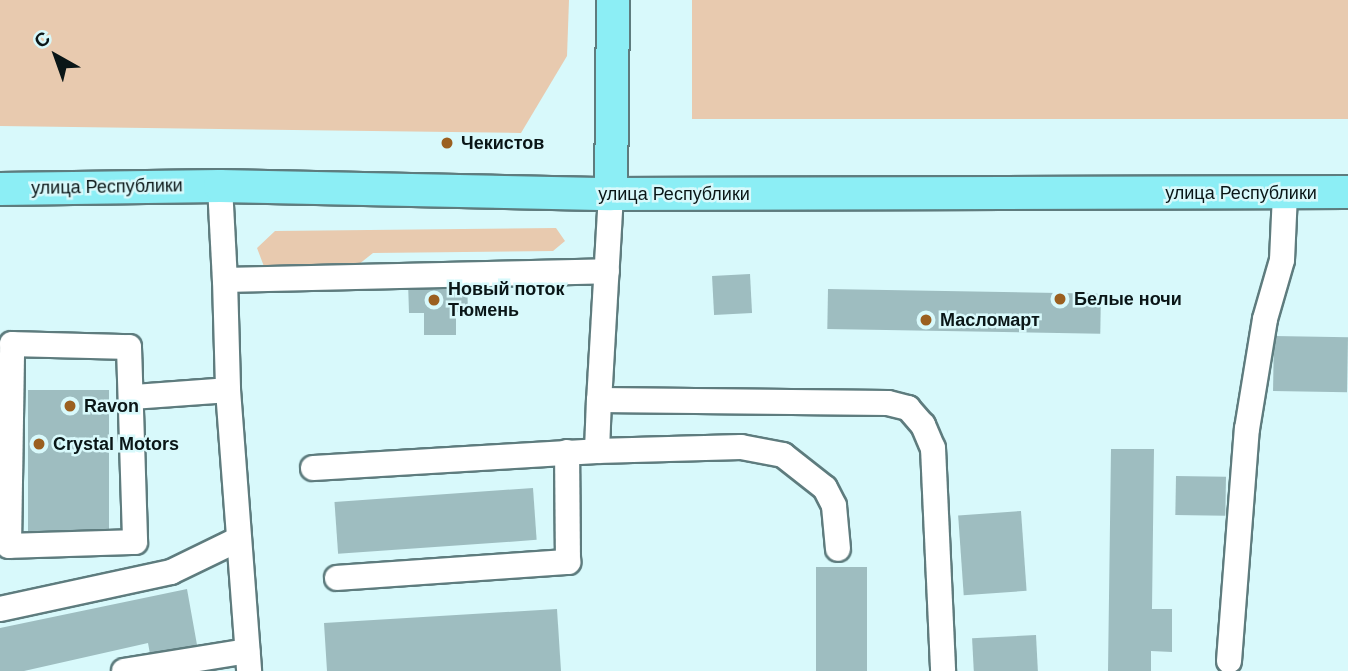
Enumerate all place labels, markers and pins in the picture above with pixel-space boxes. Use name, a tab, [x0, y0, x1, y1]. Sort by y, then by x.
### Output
place label: Чекистов	[461, 132, 544, 154]
marker: Чекистов	[439, 135, 455, 151]
place label: Новый поток Тюмень	[448, 279, 564, 322]
place label: Белые ночи	[1074, 288, 1182, 310]
marker: Белые ночи	[1052, 291, 1068, 307]
marker: Новый поток Тюмень	[426, 292, 442, 308]
place label: Масломарт	[940, 309, 1040, 331]
marker: Масломарт	[918, 312, 934, 328]
place label: Ravon	[84, 395, 139, 417]
marker: Ravon	[62, 398, 78, 414]
place label: Crystal Motors	[53, 433, 179, 455]
marker: Crystal Motors	[31, 436, 47, 452]

